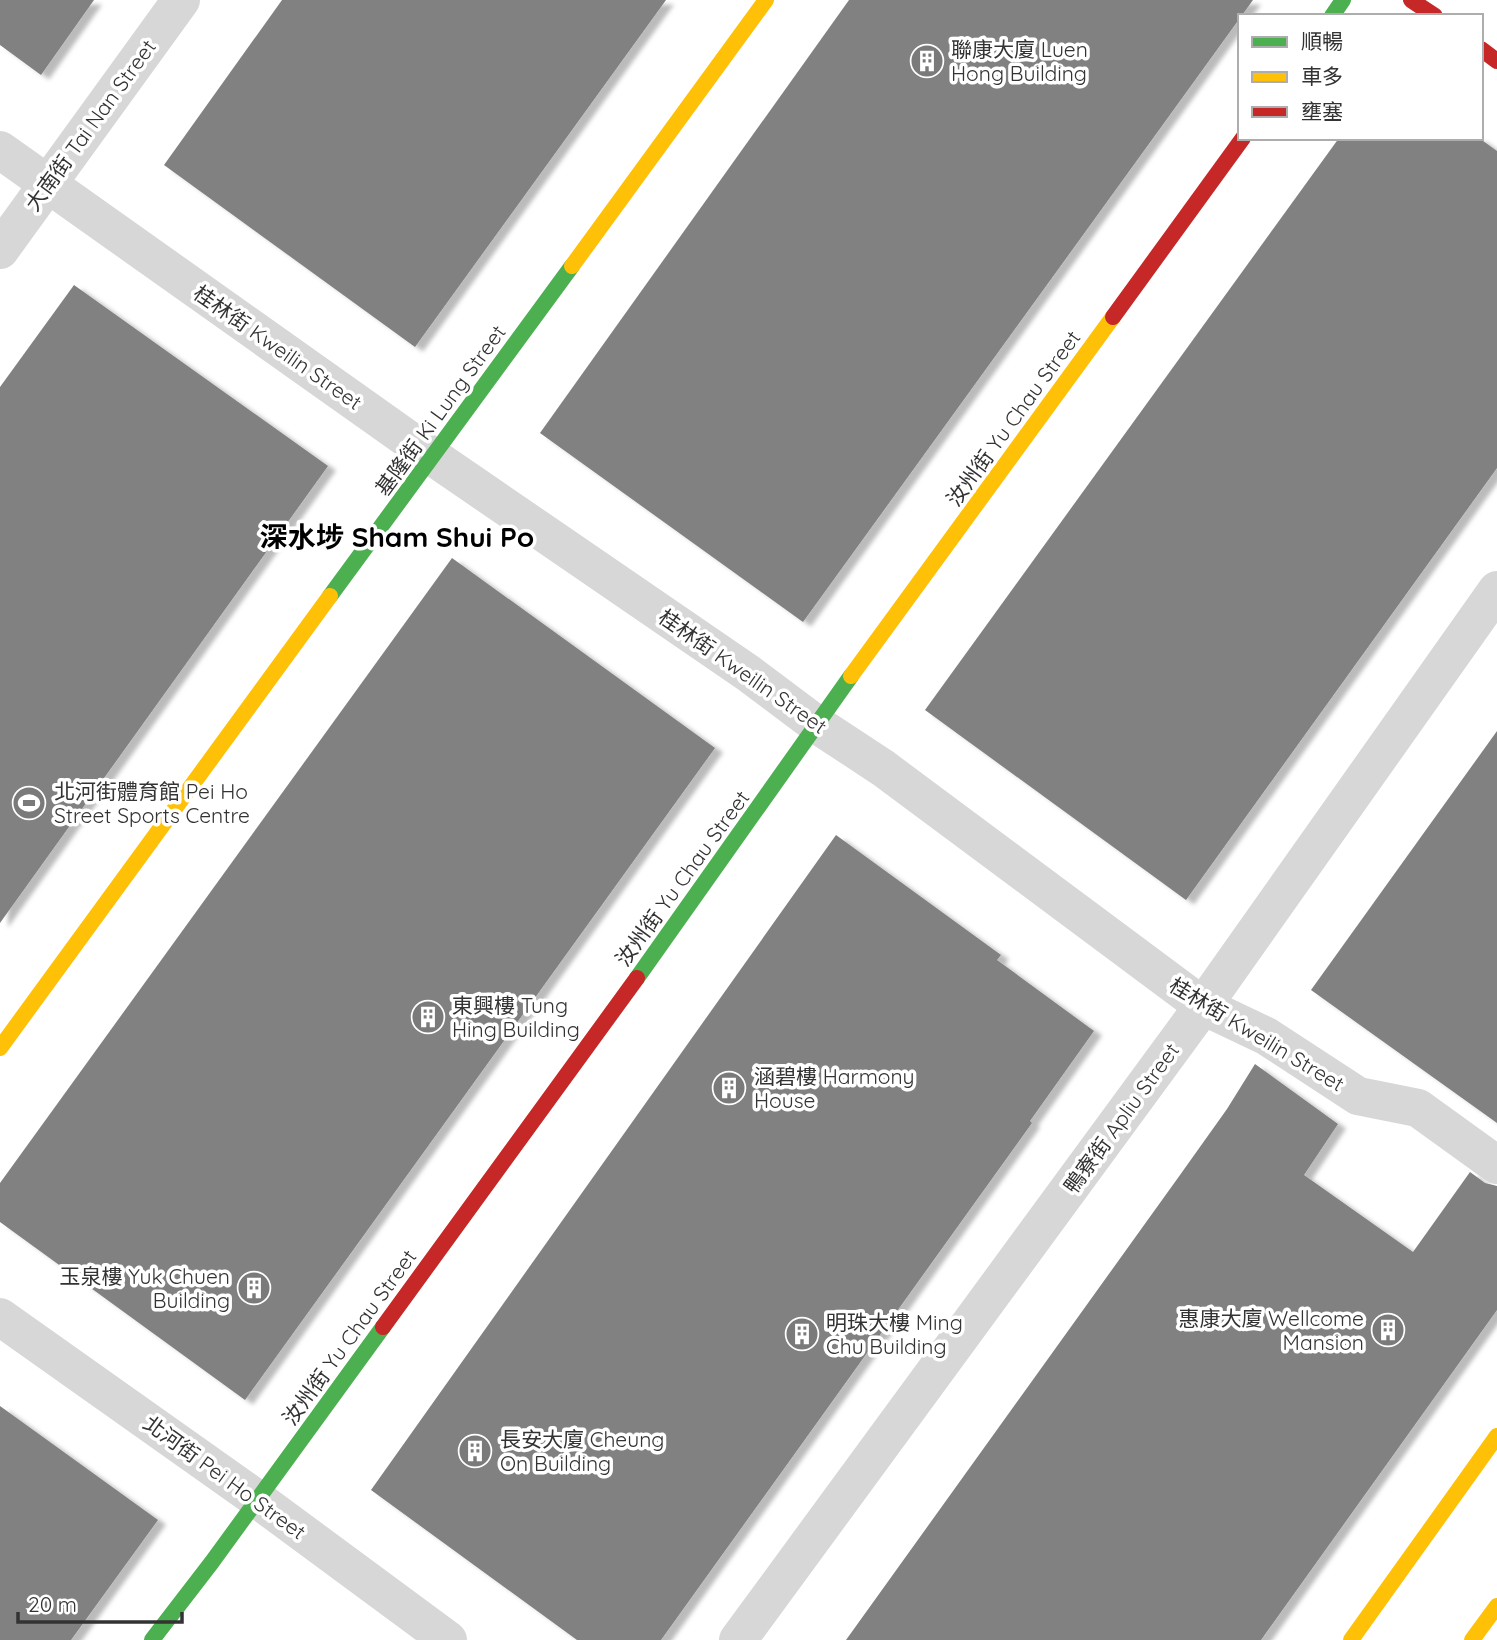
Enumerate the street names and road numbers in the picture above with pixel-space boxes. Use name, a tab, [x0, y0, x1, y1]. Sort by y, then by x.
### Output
street label: 大南街 Tai Nan Street	[19, 34, 161, 216]
street label: 桂林街 Kweilin Street	[189, 279, 367, 415]
street label: 基隆街 Ki Lung Street	[369, 320, 511, 500]
street label: 汝州街 Yu Chau Street	[940, 325, 1086, 511]
street label: 桂林街 Kweilin Street	[654, 603, 832, 739]
street label: 汝州街 Yu Chau Street	[609, 785, 755, 971]
street label: 桂林街 Kweilin Street	[1165, 972, 1349, 1096]
street label: 鴨寮街 Apliu Street	[1058, 1038, 1184, 1198]
street label: 汝州街 Yu Chau Street	[276, 1244, 422, 1430]
street label: 北河街 Pei Ho Street	[139, 1409, 311, 1545]

